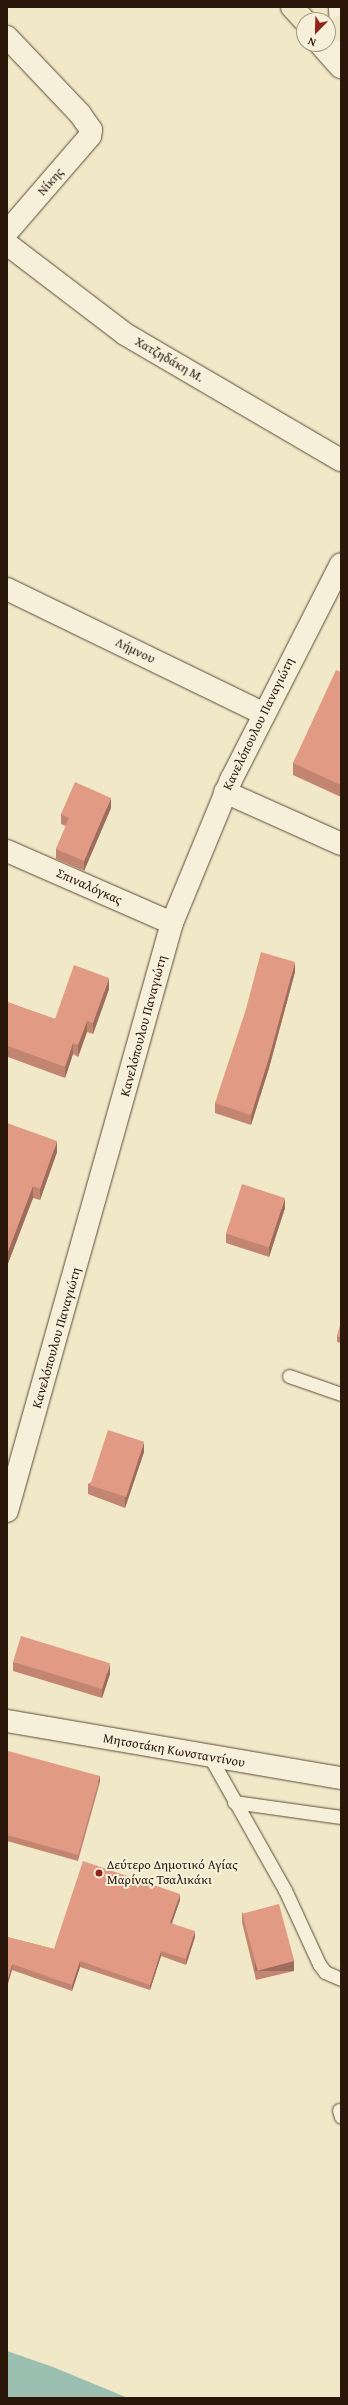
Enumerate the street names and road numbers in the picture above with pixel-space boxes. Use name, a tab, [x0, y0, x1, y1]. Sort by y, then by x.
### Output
street label: Νίκης	[35, 165, 67, 199]
street label: Χατζηδάκη Μ.	[132, 334, 206, 386]
street label: Λήμνου	[113, 635, 157, 667]
street label: Κανελόπουλου Παναγιώτη	[220, 655, 298, 793]
street label: Σπιναλόγκας	[54, 866, 124, 908]
street label: Κανελόπουλου Παναγιώτη	[118, 954, 170, 1098]
street label: Κανελόπουλου Παναγιώτη	[29, 1266, 85, 1410]
street label: Μητσοτάκη Κωνσταντίνου	[102, 1731, 246, 1771]

